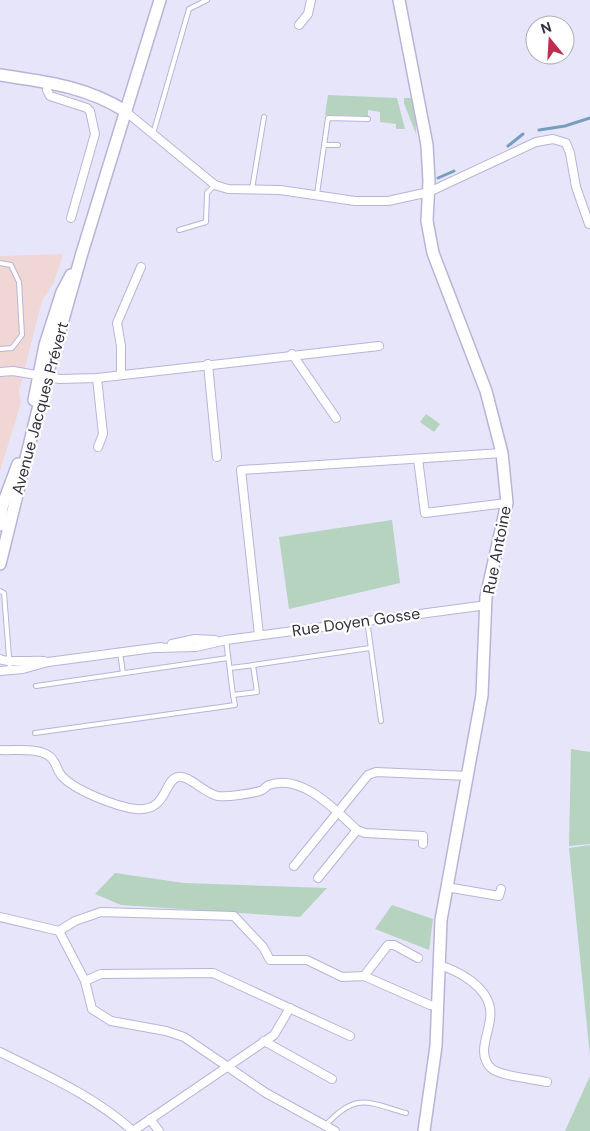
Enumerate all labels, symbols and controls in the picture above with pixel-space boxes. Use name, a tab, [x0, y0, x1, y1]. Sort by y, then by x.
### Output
north arrow	[525, 15, 575, 65]
text: N	[538, 17, 554, 38]
street label: Avenue Jacques Prévert	[7, 319, 73, 497]
street label: Rue Antoine	[478, 504, 516, 596]
street label: Rue Doyen Gosse	[291, 603, 421, 641]

